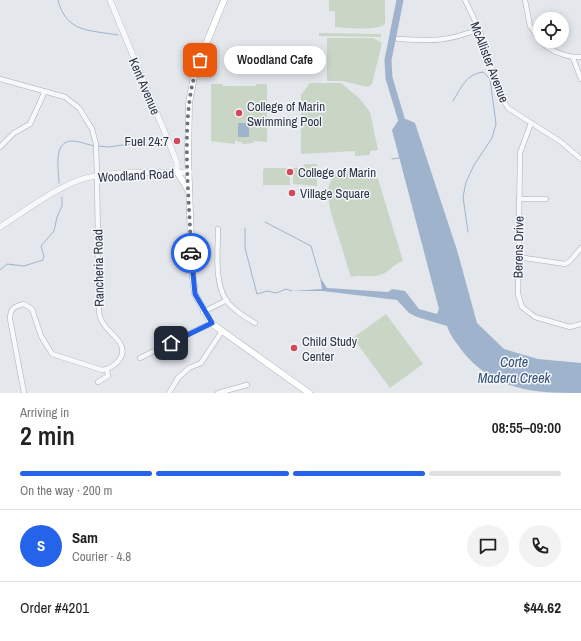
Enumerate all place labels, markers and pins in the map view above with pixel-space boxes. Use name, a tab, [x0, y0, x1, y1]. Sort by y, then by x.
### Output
pin	[183, 43, 217, 77]
callout: Woodland Cafe	[224, 46, 326, 74]
place label: College of Marin Swimming Pool	[247, 98, 325, 130]
marker: College of Marin Swimming Pool	[234, 108, 244, 118]
place label: Fuel 24:7	[125, 133, 169, 150]
marker: Fuel 24:7	[172, 136, 182, 146]
place label: College of Marin	[298, 164, 376, 181]
marker: College of Marin	[285, 167, 295, 177]
place label: Village Square	[300, 185, 370, 202]
marker: Village Square	[287, 188, 297, 198]
pin	[154, 326, 188, 360]
place label: Child Study Center	[302, 333, 358, 365]
marker: Child Study Center	[289, 343, 299, 353]

